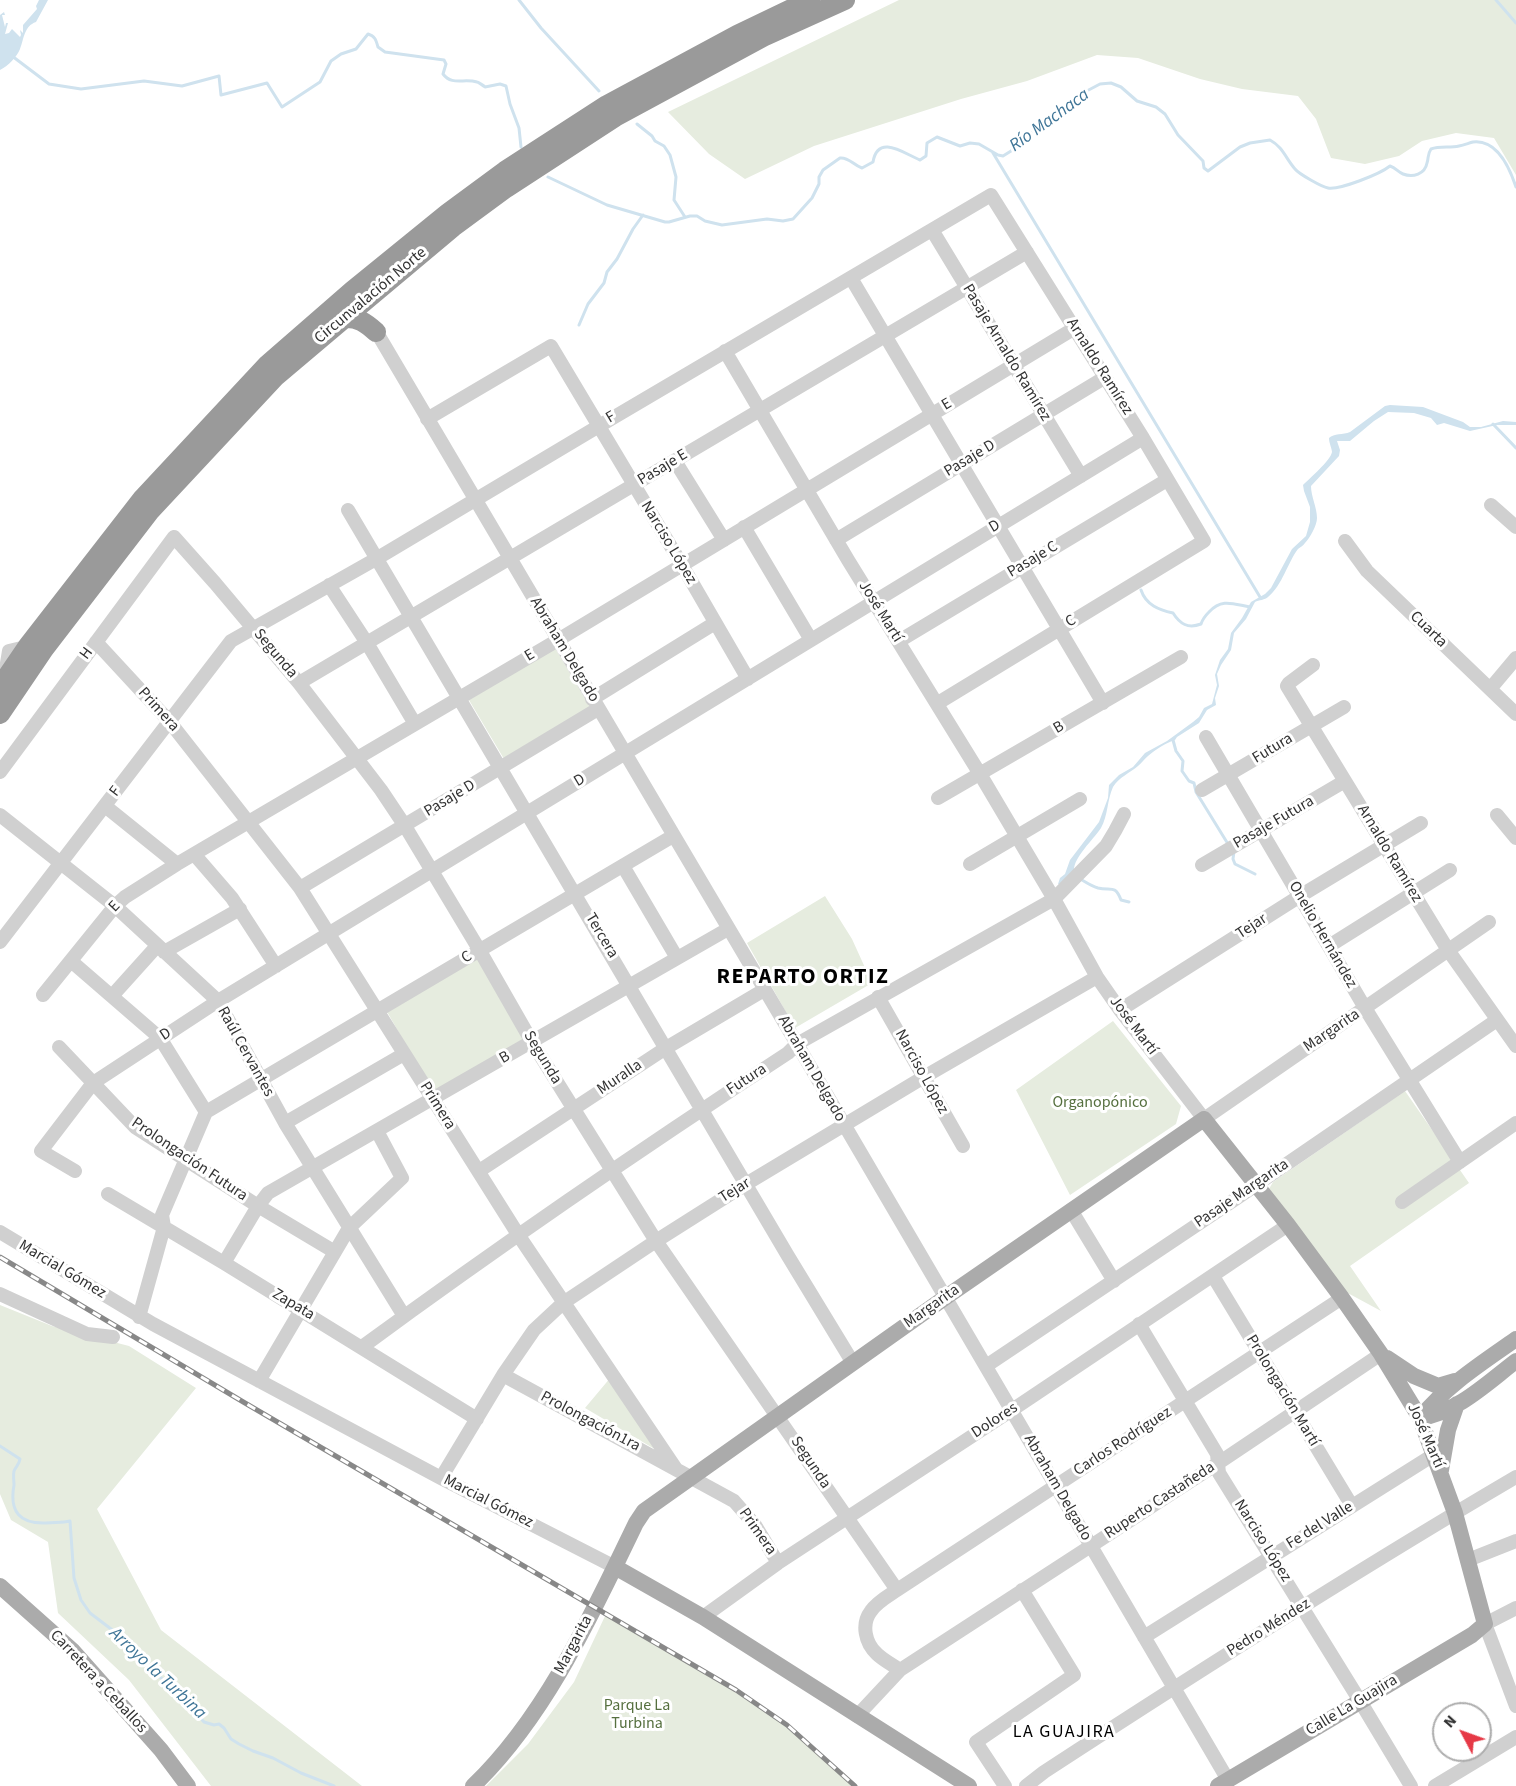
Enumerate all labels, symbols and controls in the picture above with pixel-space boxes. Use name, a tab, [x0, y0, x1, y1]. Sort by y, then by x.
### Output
water label: Río Machaca	[1006, 85, 1094, 157]
street label: Circunvalación Norte	[311, 244, 431, 348]
street label: Pasaje Arnaldo Ramírez	[957, 281, 1055, 425]
street label: Arnaldo Ramírez	[1062, 315, 1136, 419]
street label: E	[938, 395, 956, 415]
street label: F	[603, 408, 619, 428]
street label: Pasaje D	[941, 436, 999, 482]
street label: Pasaje E	[635, 446, 691, 490]
street label: Narciso López	[636, 498, 700, 588]
street label: D	[986, 516, 1004, 538]
street label: Pasaje C	[1004, 537, 1062, 583]
street label: José Martí	[854, 578, 906, 646]
street label: Abraham Delgado	[525, 594, 603, 706]
street label: Cuarta	[1405, 608, 1451, 652]
street label: C	[1062, 611, 1080, 633]
street label: Segunda	[249, 625, 301, 683]
street label: H	[76, 644, 98, 664]
street label: E	[521, 646, 539, 666]
street label: Primera	[133, 684, 183, 736]
street label: B	[1050, 717, 1068, 739]
street label: Futura	[1249, 730, 1297, 768]
street label: D	[571, 770, 589, 792]
street label: Pasaje D	[421, 776, 479, 822]
street label: F	[106, 783, 126, 801]
street label: Pasaje Futura	[1230, 792, 1318, 854]
street label: Arnaldo Ramírez	[1352, 802, 1426, 906]
street label: Onelio Hernández	[1284, 878, 1360, 992]
street label: E	[105, 897, 125, 917]
street label: Tercera	[580, 910, 622, 962]
street label: Tejar	[1233, 910, 1271, 944]
street label: C	[458, 947, 476, 969]
district label: REPARTO ORTIZ	[717, 965, 889, 991]
street label: José Martí	[1105, 993, 1161, 1059]
street label: Raúl Cervantes	[212, 1004, 278, 1100]
street label: Margarita	[1300, 1005, 1364, 1057]
street label: Abraham Delgado	[773, 1013, 849, 1125]
street label: D	[157, 1024, 175, 1046]
street label: Narciso López	[890, 1026, 952, 1118]
street label: Segunda	[519, 1028, 565, 1088]
street label: B	[496, 1047, 514, 1069]
street label: Muralla	[594, 1056, 646, 1100]
street label: Futura	[723, 1060, 771, 1100]
street label: Primera	[415, 1078, 459, 1134]
park label: Organopónico	[1052, 1093, 1148, 1113]
street label: Prolongación Futura	[127, 1114, 251, 1206]
street label: Pasaje Margarita	[1191, 1155, 1293, 1233]
street label: Tejar	[716, 1174, 754, 1208]
street label: Marcial Gómez	[15, 1236, 109, 1304]
street label: Margarita	[900, 1281, 964, 1333]
street label: Zapata	[268, 1285, 318, 1325]
street label: Prolongación Martí	[1241, 1332, 1323, 1450]
street label: Prolongación1ra	[537, 1388, 643, 1456]
street label: Dolores	[968, 1399, 1022, 1443]
street label: José Martí	[1402, 1401, 1448, 1471]
street label: Carlos Rodríguez	[1070, 1403, 1176, 1481]
street label: Abraham Delgado	[1019, 1432, 1095, 1544]
street label: Segunda	[786, 1433, 834, 1493]
street label: Ruperto Castañeda	[1101, 1458, 1219, 1544]
street label: Marcial Gómez	[440, 1471, 536, 1533]
street label: Narciso López	[1229, 1496, 1295, 1586]
street label: Fe del Valle	[1283, 1498, 1357, 1554]
street label: Primera	[734, 1505, 780, 1559]
street label: Pedro Méndez	[1224, 1595, 1314, 1661]
street label: Margarita	[551, 1612, 597, 1678]
water label: Arroyo la Turbina	[104, 1624, 210, 1724]
street label: Carretera a Ceballos	[45, 1626, 151, 1738]
street label: Calle La Guajira	[1303, 1671, 1401, 1741]
park label: Parque La Turbina	[604, 1696, 670, 1734]
north arrow	[1432, 1702, 1492, 1762]
text: N	[1438, 1710, 1462, 1733]
district label: LA GUAJIRA	[1013, 1722, 1115, 1744]

